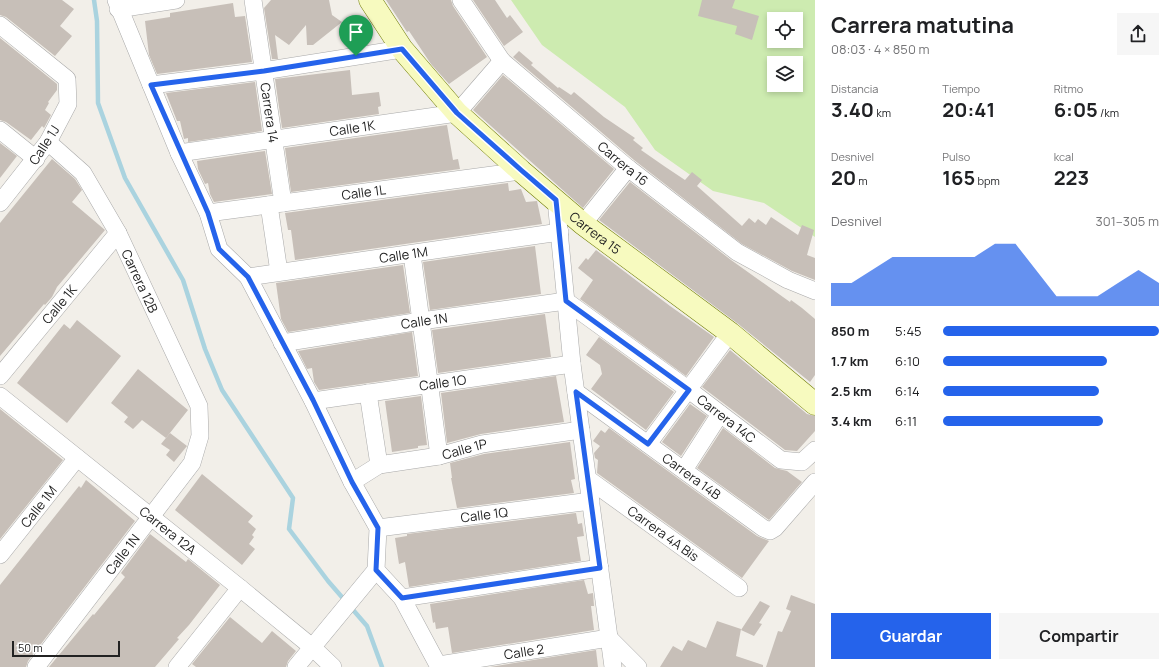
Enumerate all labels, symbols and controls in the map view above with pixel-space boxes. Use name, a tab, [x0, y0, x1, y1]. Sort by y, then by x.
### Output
text: Carrera matutina	[831, 10, 1014, 40]
map controls	[767, 12, 803, 92]
button: locate	[767, 12, 803, 48]
button: share	[1117, 13, 1159, 55]
pin	[339, 15, 373, 56]
icon: arrive	[345, 21, 367, 43]
text: 08:03 · 4 × 850 m	[831, 40, 929, 58]
button: layers	[767, 56, 803, 92]
text: Distancia	[831, 81, 878, 96]
text: Tiempo	[942, 81, 980, 96]
text: Ritmo	[1054, 81, 1083, 96]
street label: Carrera 14	[256, 82, 283, 144]
text: 3.40	[831, 96, 874, 123]
text: 20:41	[942, 96, 995, 123]
text: 6:05	[1054, 96, 1098, 123]
text: km	[874, 105, 891, 120]
text: /km	[1098, 105, 1119, 120]
street label: Calle 1K	[328, 116, 376, 140]
street label: Calle 1J	[24, 122, 64, 168]
street label: Carrera 16	[594, 137, 652, 190]
text: Desnivel	[831, 149, 874, 164]
text: Pulso	[942, 149, 970, 164]
text: kcal	[1054, 149, 1074, 164]
text: 20	[831, 164, 856, 191]
text: 165	[942, 164, 975, 191]
text: 223	[1054, 164, 1089, 191]
text: m	[856, 173, 868, 188]
text: bpm	[975, 173, 1000, 188]
street label: Calle 1L	[340, 180, 387, 204]
street label: Carrera 15	[566, 207, 625, 258]
text: Desnivel	[831, 212, 882, 230]
text: 301–305 m	[1096, 212, 1159, 230]
street label: Calle 1M	[378, 242, 429, 267]
street label: Carrera 12B	[117, 246, 163, 316]
street label: Calle 1K	[38, 281, 81, 328]
street label: Calle 1N	[400, 308, 449, 333]
text: 850 m	[831, 322, 869, 340]
text: 5:45	[895, 322, 922, 340]
text: 1.7 km	[831, 352, 868, 370]
text: 6:10	[895, 352, 920, 370]
street label: Calle 1O	[418, 370, 468, 395]
text: 2.5 km	[831, 382, 872, 400]
text: 6:14	[895, 382, 920, 400]
street label: Carrera 14C	[693, 390, 760, 447]
text: 3.4 km	[831, 412, 872, 430]
text: 6:11	[895, 412, 917, 430]
street label: Calle 1P	[440, 434, 488, 464]
street label: Carrera 14B	[659, 449, 725, 504]
street label: Calle 1M	[16, 482, 61, 531]
street label: Carrera 4A Bis	[624, 501, 703, 565]
street label: Carrera 12A	[136, 502, 200, 559]
street label: Calle 1Q	[460, 503, 509, 526]
street label: Calle 1N	[101, 530, 144, 578]
button: Guardar	[831, 613, 991, 659]
button: Compartir	[999, 613, 1159, 659]
scale bar	[12, 639, 120, 658]
street label: Calle 2	[503, 639, 545, 664]
text: 50 m	[18, 640, 43, 655]

